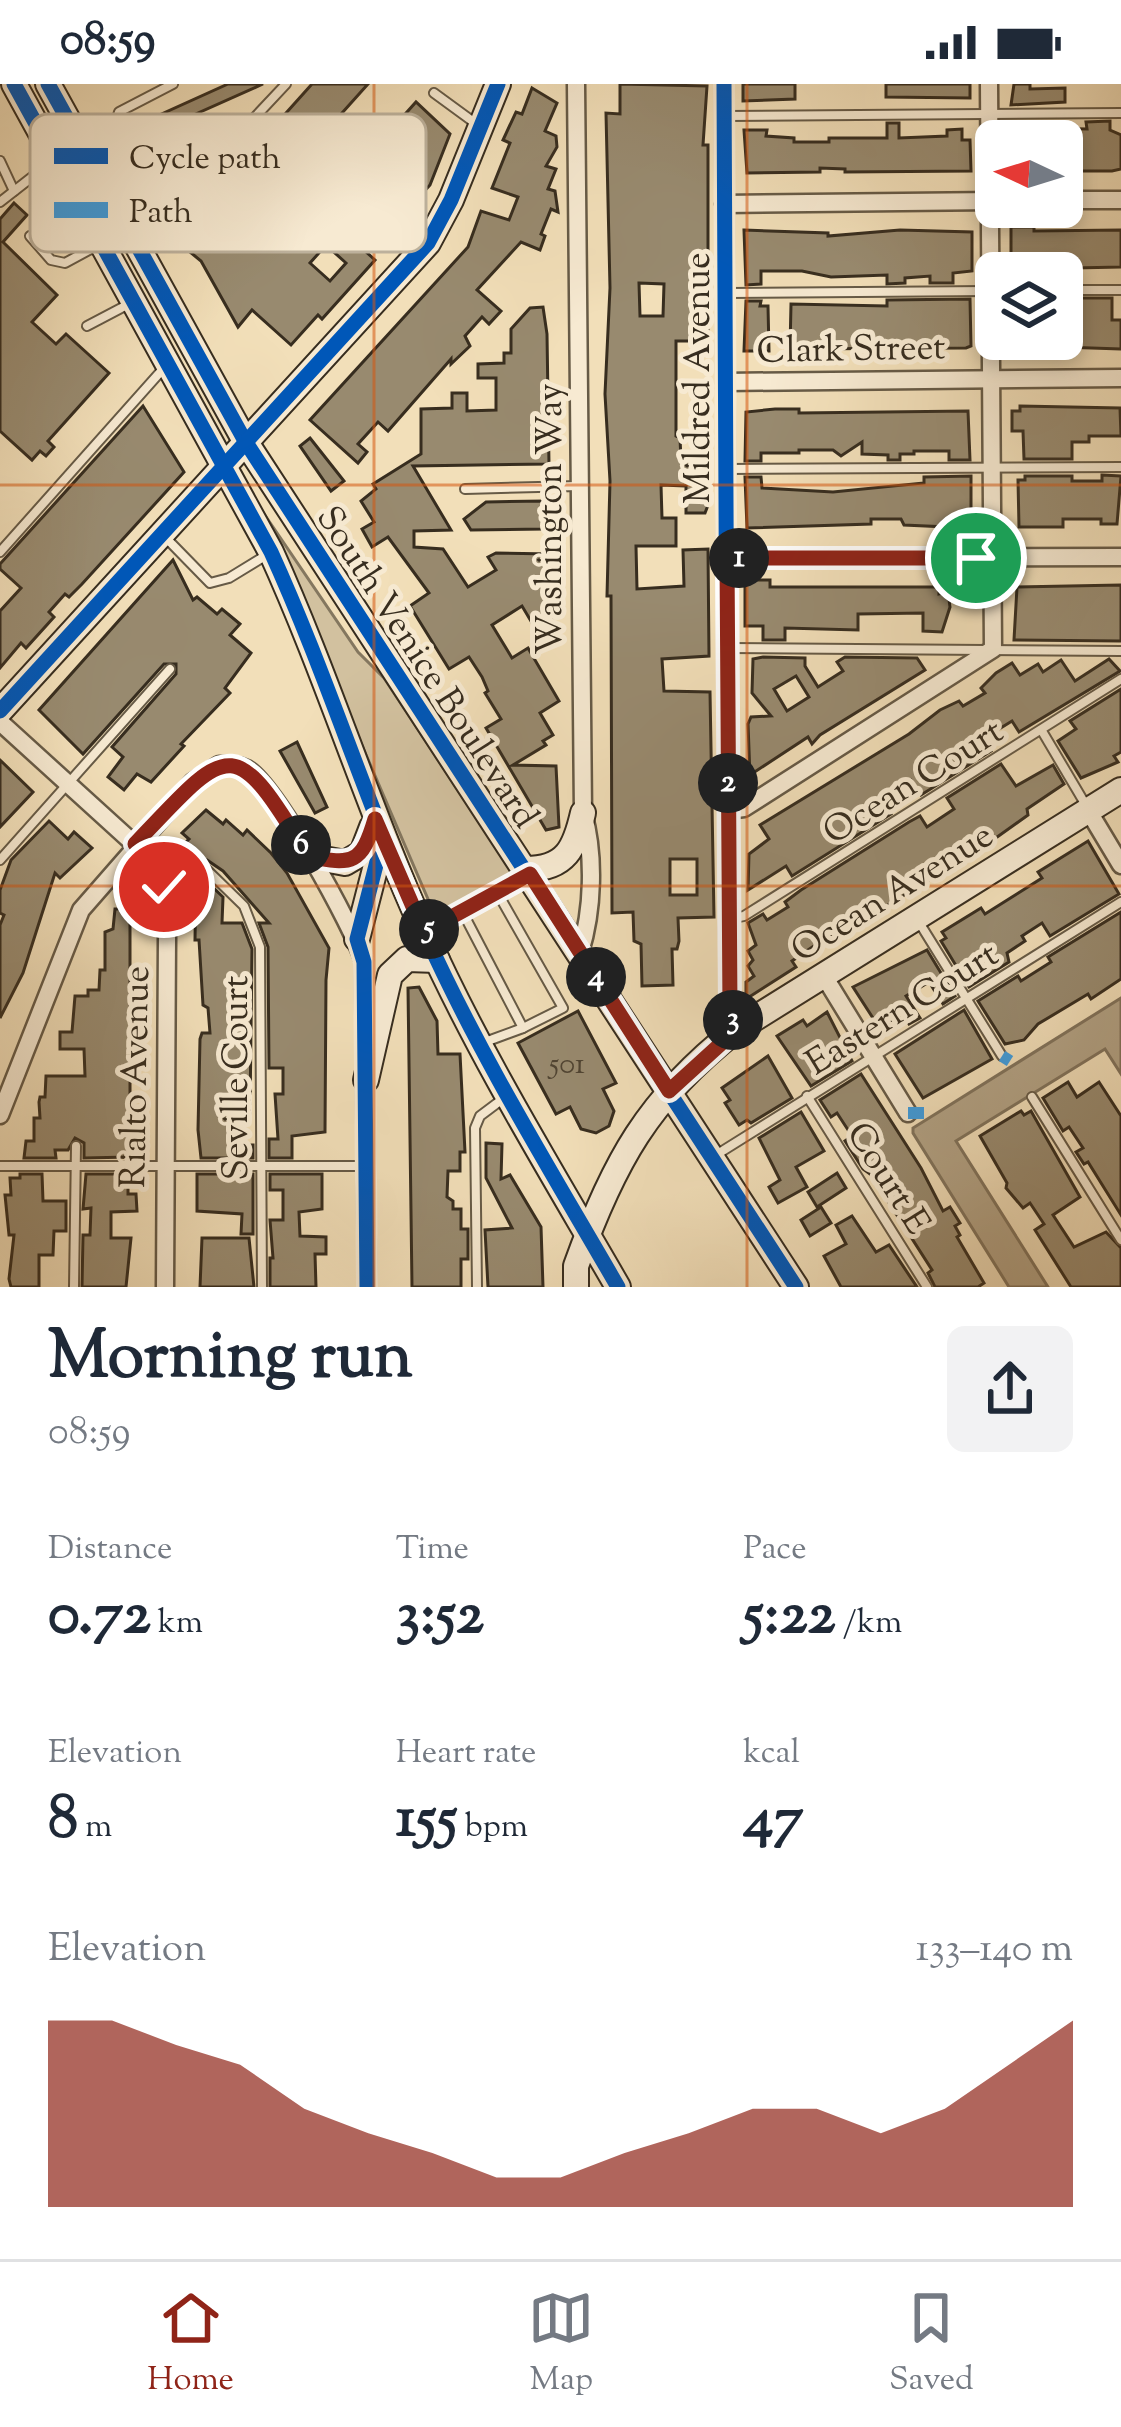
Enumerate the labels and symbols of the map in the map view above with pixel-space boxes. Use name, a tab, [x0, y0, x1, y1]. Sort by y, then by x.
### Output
legend	[30, 114, 426, 252]
north arrow	[975, 120, 1083, 228]
text: Cycle path	[129, 136, 281, 184]
text: Path	[129, 190, 193, 238]
street label: Mildred Avenue	[674, 252, 726, 504]
street label: Clark Street	[756, 323, 946, 379]
street label: Washington Way	[526, 383, 578, 655]
street label: South Venice Boulevard	[302, 497, 550, 840]
pin	[925, 507, 1027, 609]
pin: 1	[709, 528, 769, 588]
street label: Ocean Court	[814, 707, 1014, 859]
pin: 2	[698, 753, 758, 813]
street label: Ocean Avenue	[782, 812, 1004, 977]
pin: 6	[271, 815, 331, 875]
pin	[113, 836, 215, 938]
pin: 5	[399, 899, 459, 959]
street label: Eastern Court	[797, 931, 1009, 1090]
pin: 4	[566, 947, 626, 1007]
street label: Rialto Avenue	[109, 965, 165, 1189]
street label: Seville Court	[212, 975, 264, 1181]
pin: 3	[703, 990, 763, 1050]
house number: 501	[547, 1044, 585, 1087]
street label: Court E	[832, 1113, 942, 1246]

